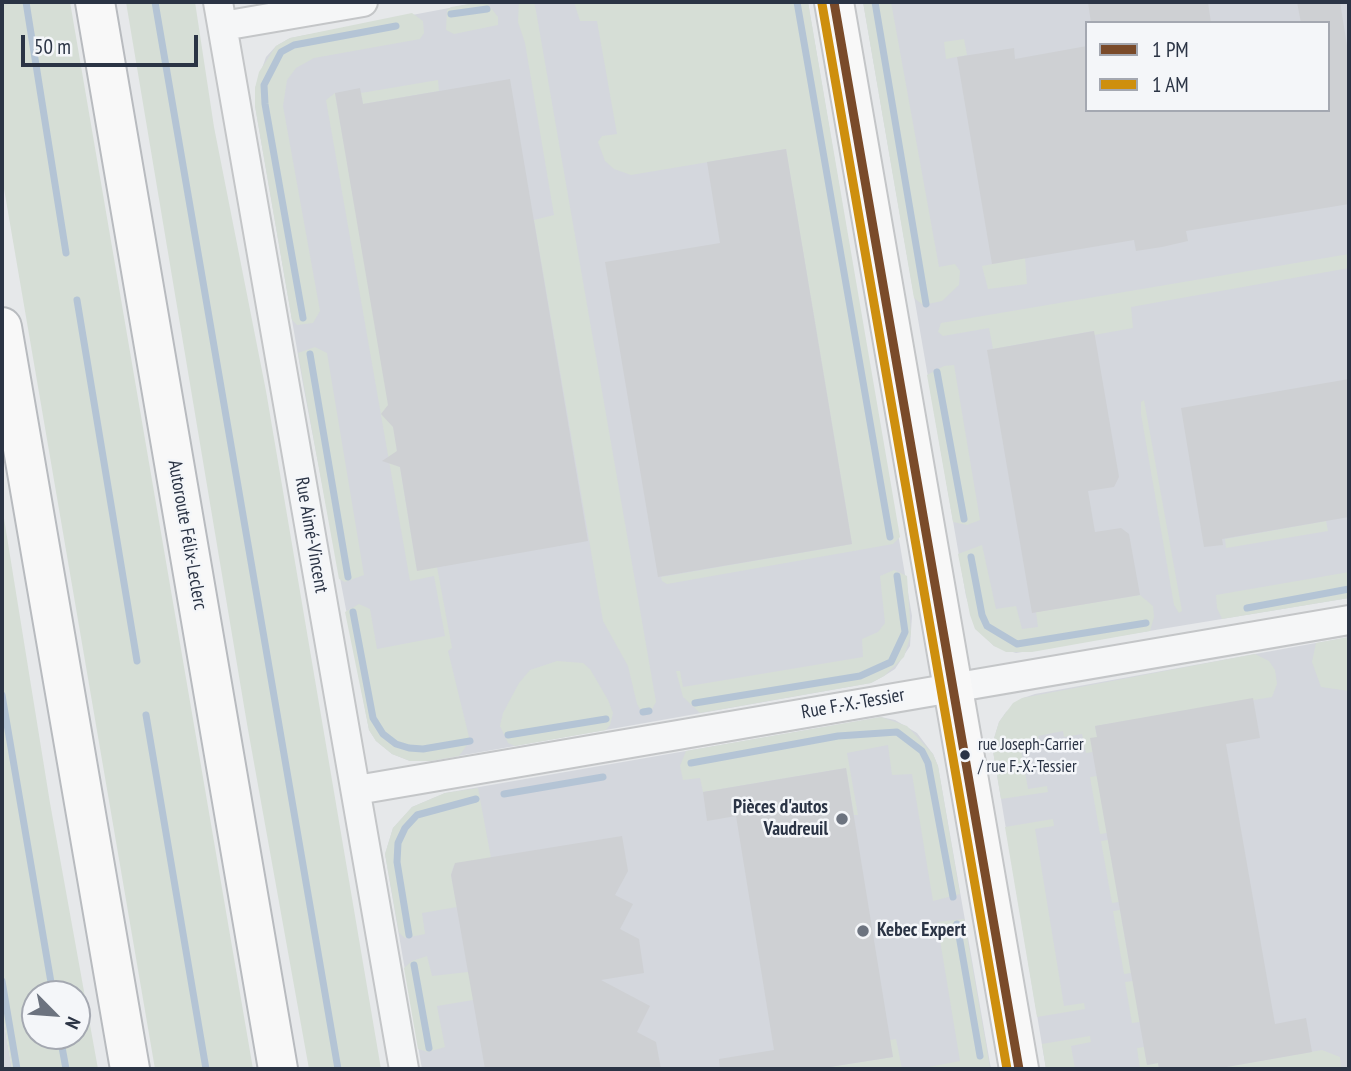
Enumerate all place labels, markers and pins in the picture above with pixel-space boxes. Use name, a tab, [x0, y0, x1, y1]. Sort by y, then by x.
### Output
place label: rue Joseph-Carrier / rue F.-X.-Tessier	[978, 735, 1084, 775]
marker: rue Joseph-Carrier / rue F.-X.-Tessier	[958, 748, 972, 762]
place label: Pièces d'autos Vaudreuil	[733, 797, 828, 841]
marker: Pièces d'autos Vaudreuil	[834, 811, 850, 827]
place label: Kebec Expert	[877, 920, 966, 942]
marker: Kebec Expert	[855, 923, 871, 939]

